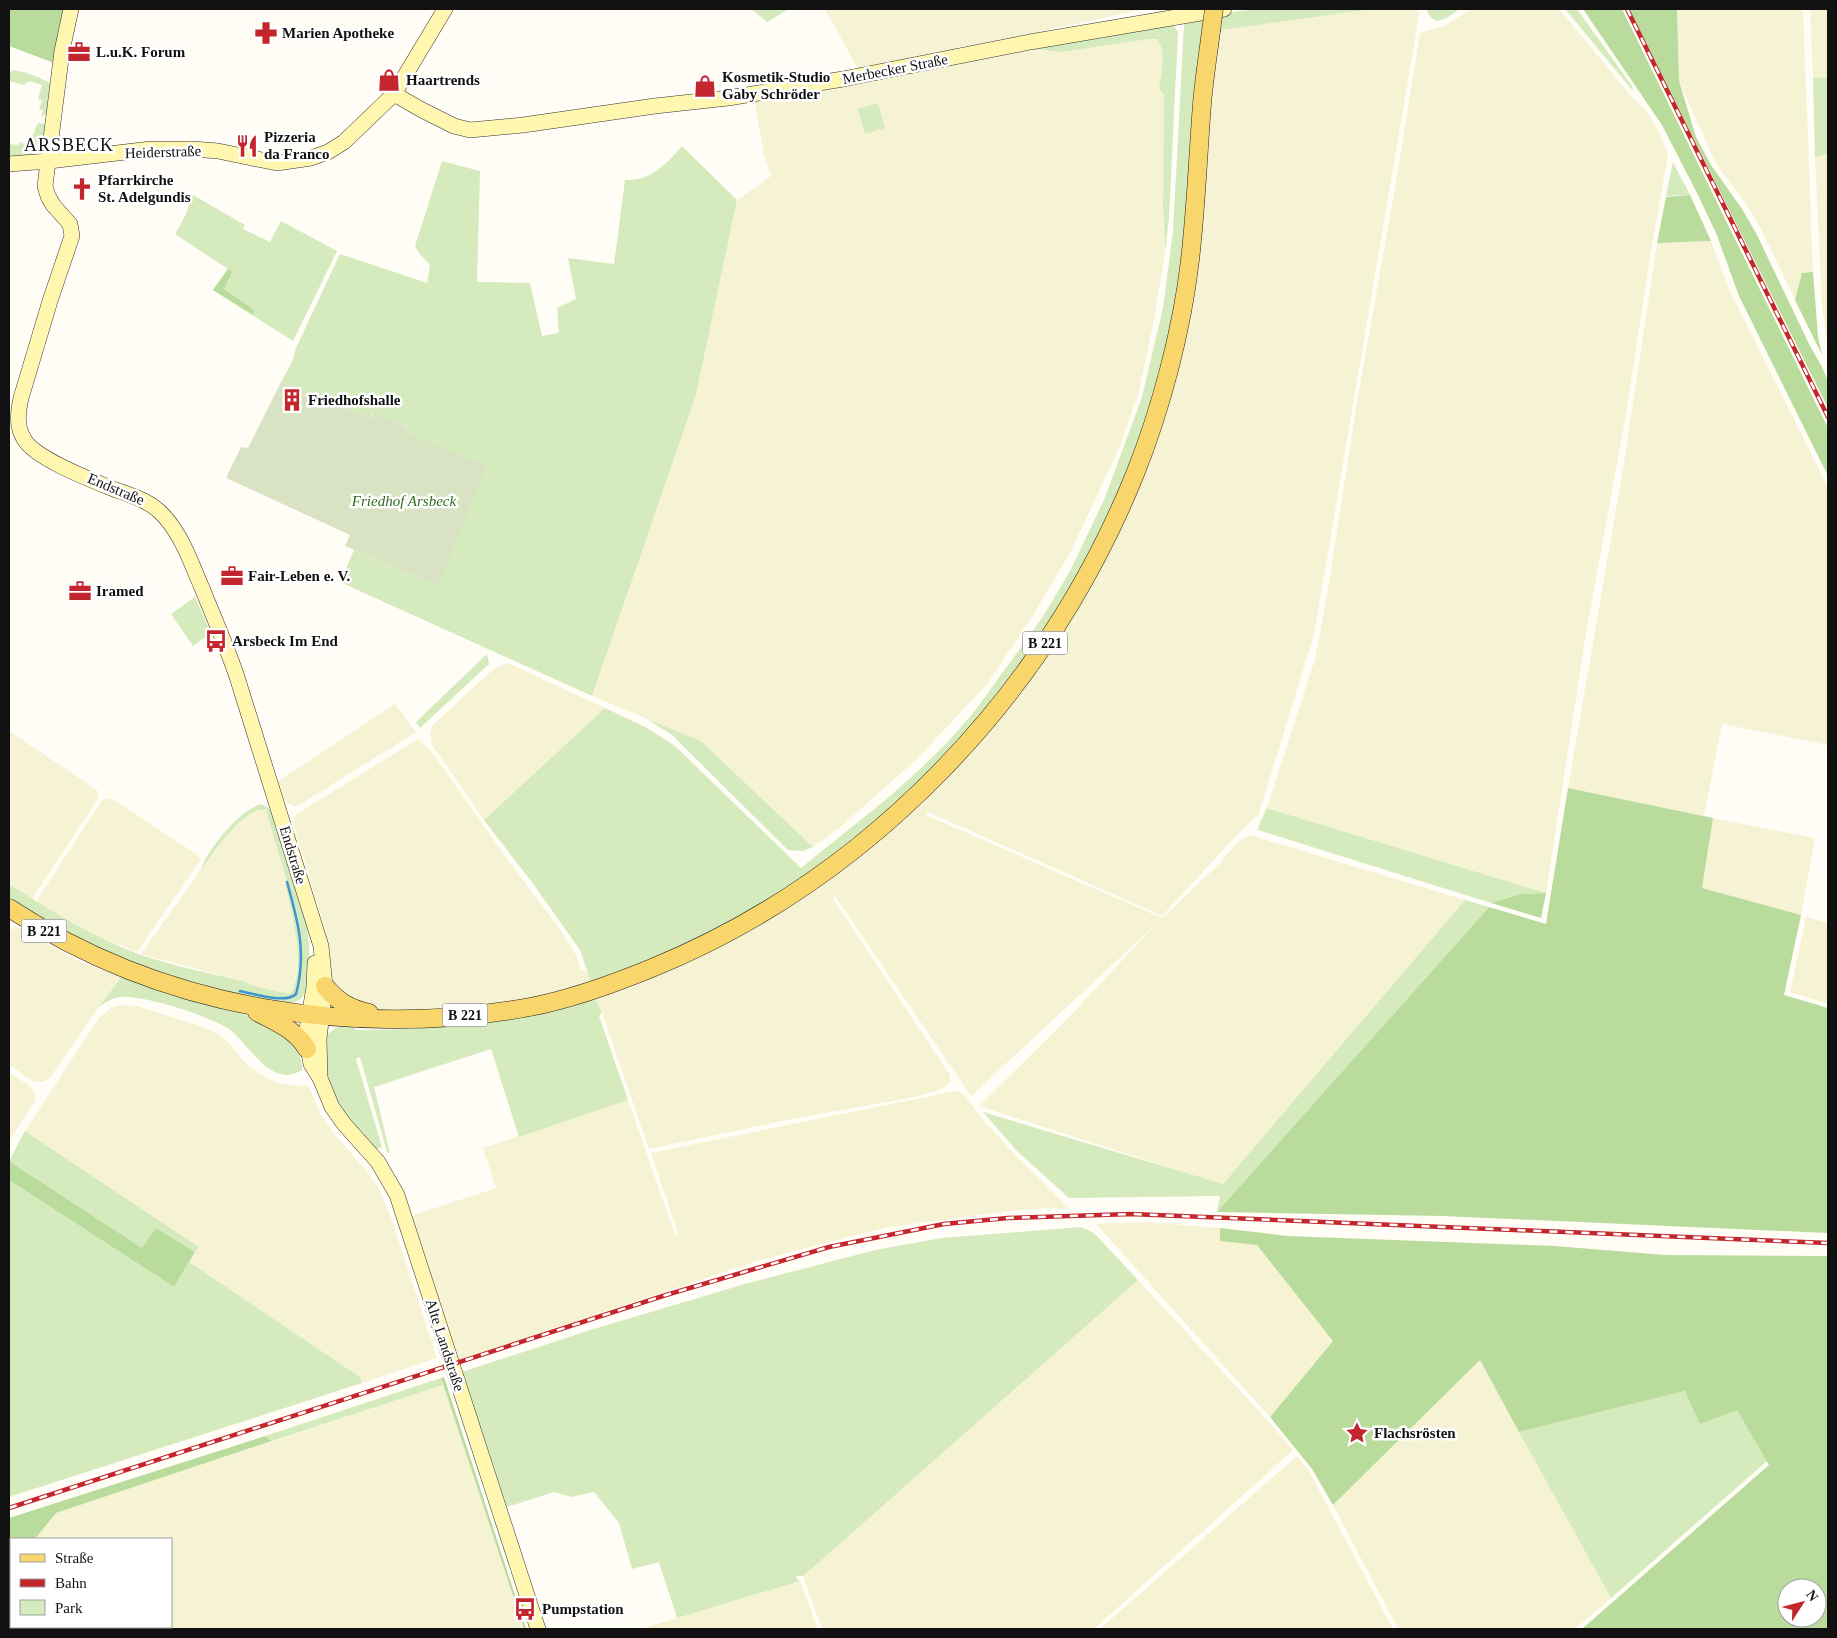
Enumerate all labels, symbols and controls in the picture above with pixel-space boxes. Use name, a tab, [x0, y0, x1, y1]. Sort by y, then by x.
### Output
pharmacy icon: Marien Apotheke	[253, 20, 279, 46]
place label: Marien Apotheke	[282, 25, 394, 41]
office icon: L.u.K. Forum	[66, 39, 92, 65]
place label: L.u.K. Forum	[96, 44, 186, 60]
street label: Merbecker Straße	[841, 51, 949, 87]
shop icon: Haartrends	[376, 67, 402, 93]
place label: Kosmetik-Studio Gaby Schröder	[722, 69, 830, 102]
place label: Haartrends	[406, 72, 480, 88]
shop icon: Kosmetik-Studio Gaby Schröder	[692, 73, 718, 99]
place label: Pizzeria da Franco	[264, 129, 329, 162]
restaurant icon: Pizzeria da Franco	[234, 133, 260, 159]
district label: ARSBECK	[24, 135, 114, 155]
street label: Heiderstraße	[124, 143, 202, 161]
place label: Pfarrkirche St. Adelgundis	[98, 172, 191, 205]
church icon: Pfarrkirche St. Adelgundis	[69, 176, 95, 202]
building icon: Friedhofshalle	[279, 387, 305, 413]
place label: Friedhofshalle	[308, 392, 401, 408]
street label: Endstraße	[85, 470, 147, 508]
park label: Friedhof Arsbeck	[351, 493, 456, 509]
office icon: Fair-Leben e. V.	[219, 563, 245, 589]
place label: Fair-Leben e. V.	[248, 568, 350, 584]
office icon: Iramed	[67, 578, 93, 604]
place label: Iramed	[96, 583, 144, 599]
bus stop icon: Arsbeck Im End	[203, 628, 229, 654]
road number: B 221	[1022, 632, 1068, 654]
place label: Arsbeck Im End	[232, 633, 339, 649]
street label: Endstraße	[277, 824, 310, 886]
road number: B 221	[22, 919, 66, 942]
road number: B 221	[442, 1004, 488, 1026]
street label: Alte Landstraße	[423, 1297, 468, 1394]
place icon: Flachsrösten	[1344, 1420, 1370, 1446]
place label: Flachsrösten	[1374, 1425, 1456, 1441]
legend	[10, 1538, 172, 1628]
text: Straße	[55, 1550, 94, 1566]
text: Bahn	[55, 1575, 87, 1591]
north arrow	[1777, 1578, 1827, 1628]
text: N	[1803, 1587, 1821, 1604]
bus stop icon: Pumpstation	[512, 1596, 538, 1622]
text: Park	[55, 1600, 83, 1616]
place label: Pumpstation	[542, 1601, 624, 1617]

